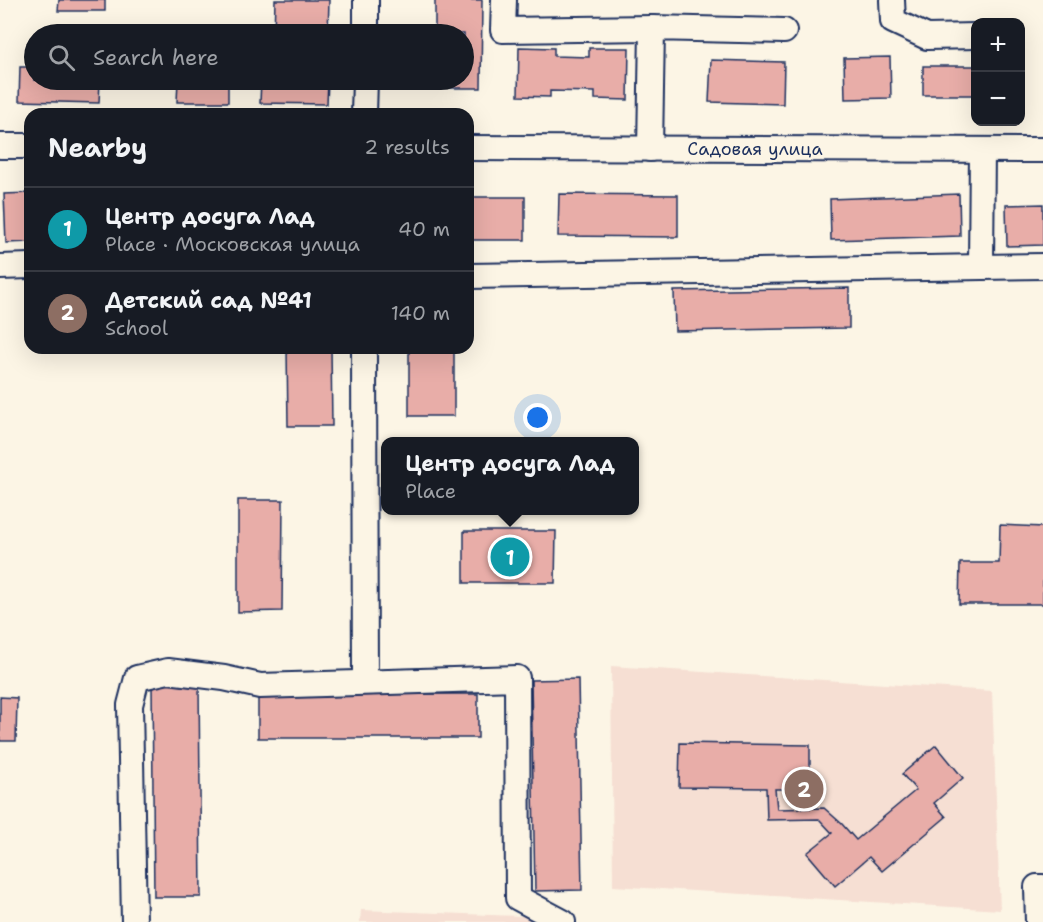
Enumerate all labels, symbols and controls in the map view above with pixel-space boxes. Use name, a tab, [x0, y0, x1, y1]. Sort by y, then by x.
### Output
map controls	[971, 18, 1025, 126]
button: +	[971, 18, 1025, 72]
search box	[24, 24, 474, 90]
icon: search	[45, 41, 78, 74]
text: Search here	[93, 43, 219, 72]
button: −	[971, 72, 1025, 126]
text: Nearby	[48, 130, 147, 165]
text: 2 results	[364, 134, 450, 160]
street label: Садовая улица	[687, 137, 823, 161]
text: Центр досуга Лад	[105, 202, 315, 231]
text: 1	[63, 216, 72, 242]
text: 40 m	[398, 216, 450, 242]
text: Place · Московская улица	[105, 231, 360, 257]
text: Детский сад №41	[105, 286, 312, 315]
text: 2	[61, 300, 75, 326]
text: 140 m	[391, 300, 450, 326]
text: School	[105, 315, 168, 341]
your location	[523, 403, 552, 432]
popup	[381, 437, 639, 515]
text: Центр досуга Лад	[405, 449, 615, 478]
text: Place	[405, 478, 456, 504]
pin: 1	[490, 534, 530, 580]
pin: 2	[784, 766, 824, 812]

